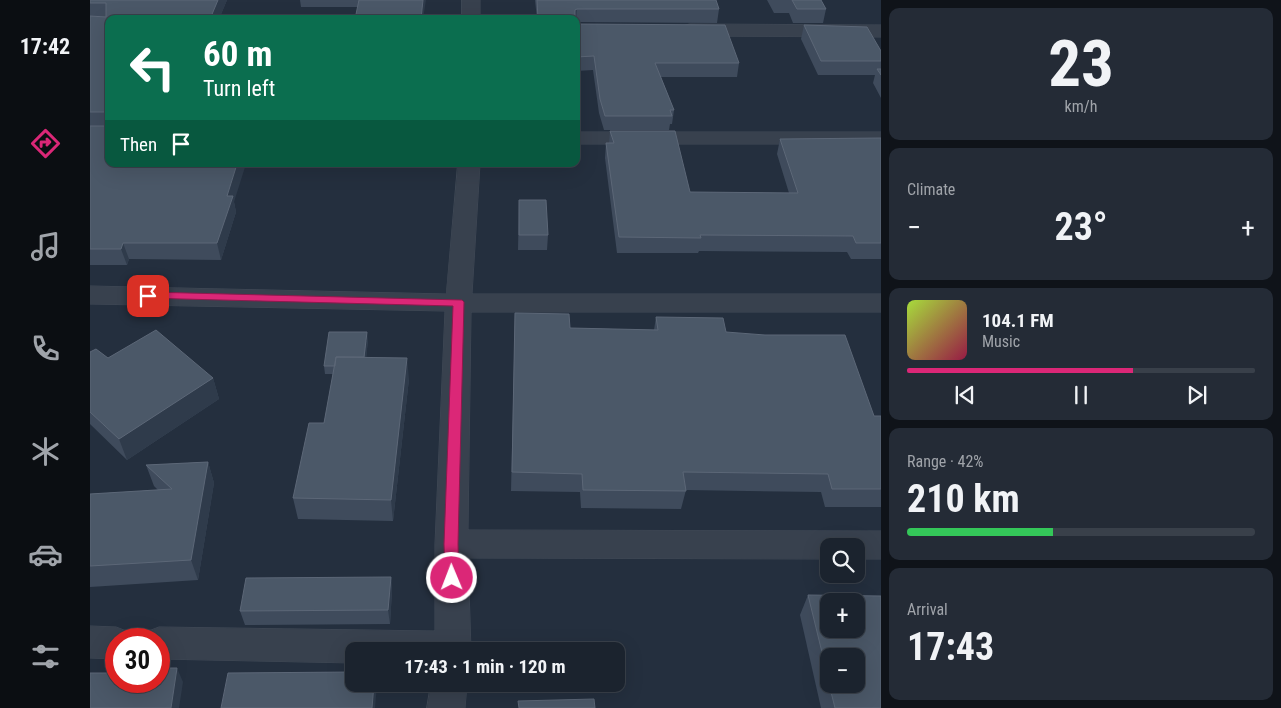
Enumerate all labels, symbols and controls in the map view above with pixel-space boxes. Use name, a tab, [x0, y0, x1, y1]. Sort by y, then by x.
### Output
text: 23	[1048, 26, 1114, 102]
text: 17:42	[20, 34, 70, 59]
text: 60 m	[203, 34, 272, 75]
icon: left	[120, 35, 185, 100]
text: Turn left	[203, 76, 275, 101]
text: km/h	[1065, 97, 1097, 116]
icon: directions	[28, 126, 63, 161]
icon: arrive	[167, 130, 195, 158]
text: Then	[120, 133, 157, 156]
text: Climate	[907, 180, 955, 199]
text: 23°	[1054, 205, 1108, 249]
text: −	[907, 211, 921, 244]
text: +	[1241, 211, 1255, 244]
icon: music	[28, 229, 63, 264]
pin	[127, 275, 169, 317]
icon: arrive	[134, 282, 162, 310]
text: 104.1 FM	[982, 309, 1054, 332]
icon: phone	[28, 331, 63, 366]
text: Music	[982, 332, 1020, 351]
icon: previous	[951, 381, 979, 409]
icon: pause	[1067, 381, 1095, 409]
icon: next	[1183, 381, 1211, 409]
icon: climate	[28, 434, 63, 469]
text: Range · 42%	[907, 452, 983, 471]
text: 210 km	[907, 477, 1020, 521]
icon: car	[28, 537, 63, 572]
map controls	[820, 538, 865, 693]
button: search	[820, 538, 865, 583]
position arrow	[425, 551, 477, 603]
button: +	[820, 593, 865, 638]
text: Arrival	[907, 600, 948, 619]
text: 17:43	[907, 625, 994, 669]
speed limit sign: 30	[105, 628, 170, 693]
icon: filters	[28, 639, 63, 674]
button: −	[820, 648, 865, 693]
text: 17:43 · 1 min · 120 m	[404, 655, 566, 678]

